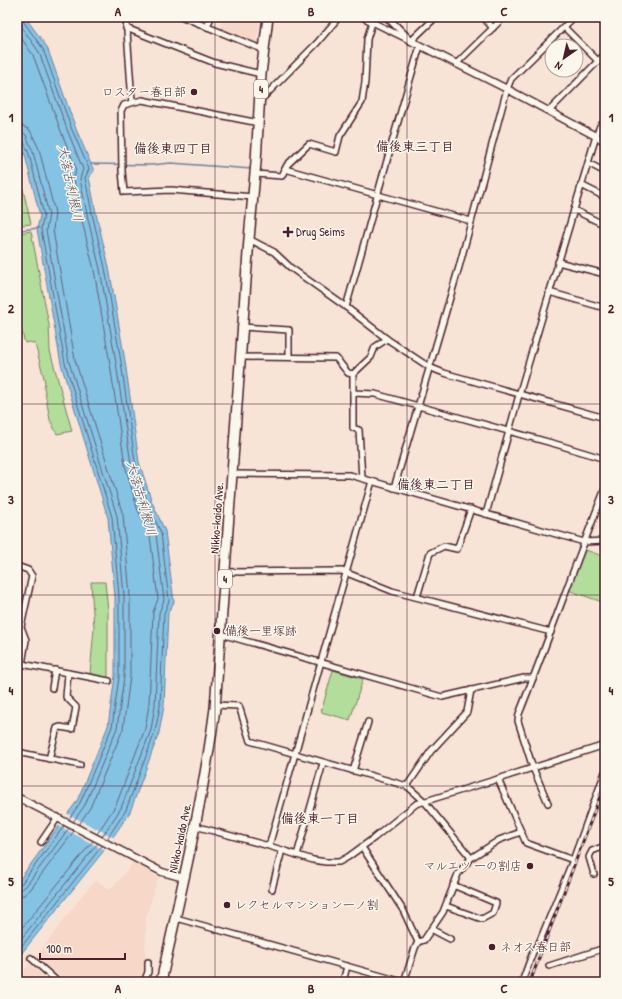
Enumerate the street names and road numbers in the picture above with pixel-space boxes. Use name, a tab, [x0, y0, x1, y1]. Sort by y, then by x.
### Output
road number: 4	[254, 80, 268, 98]
street label: Nikko-kaido Ave.	[206, 482, 227, 554]
road number: 4	[218, 570, 232, 588]
street label: Nikko-kaido Ave.	[164, 801, 195, 875]

